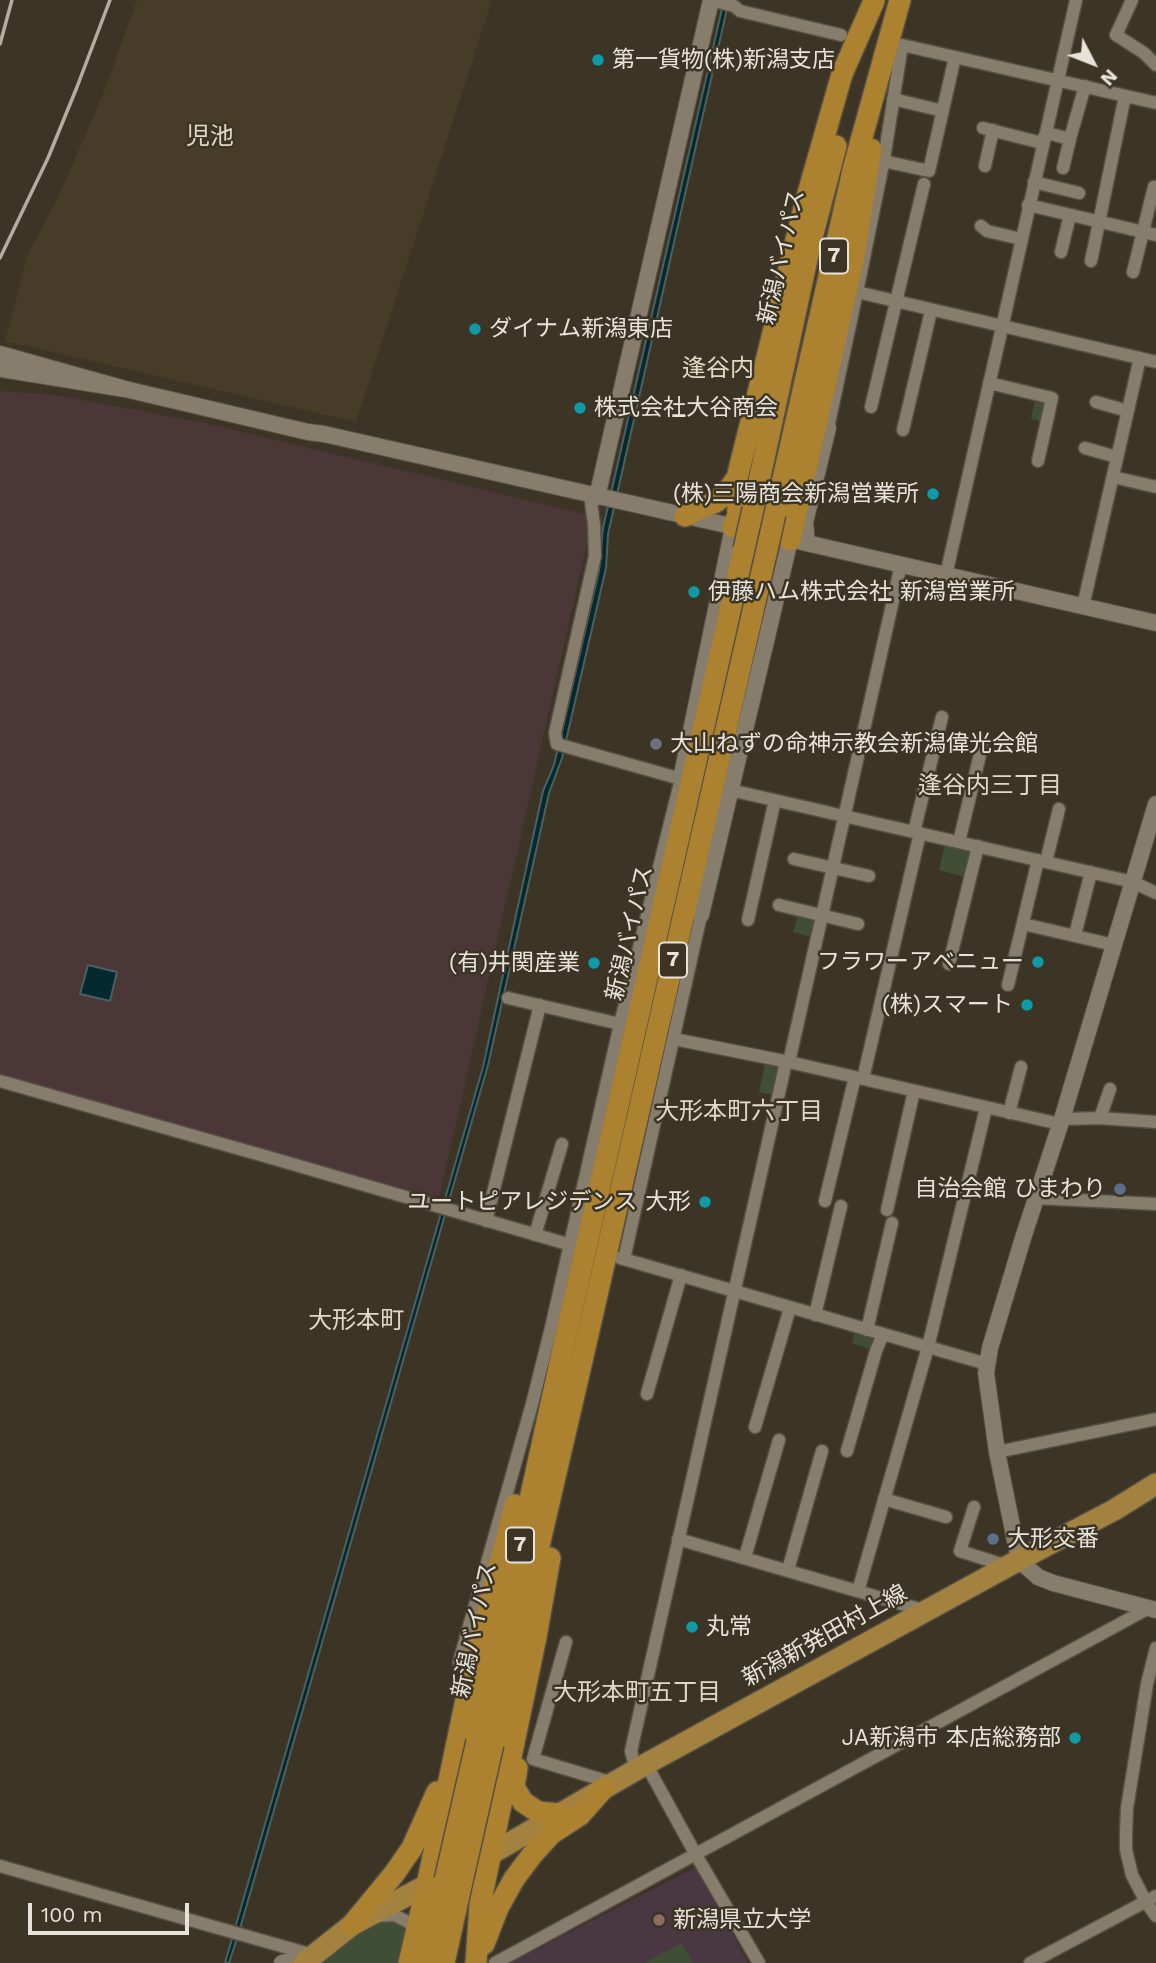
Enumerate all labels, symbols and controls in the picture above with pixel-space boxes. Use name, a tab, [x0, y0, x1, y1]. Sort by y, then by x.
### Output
north arrow	[1058, 28, 1128, 98]
place label: 第一貨物(株)新潟支店	[612, 46, 835, 74]
marker: 第一貨物(株)新潟支店	[590, 52, 606, 68]
text: N	[1096, 64, 1122, 90]
district label: 児池	[186, 123, 234, 151]
street label: 新潟バイパス	[753, 187, 811, 327]
road number: 7	[820, 238, 848, 274]
place label: ダイナム新潟東店	[489, 315, 673, 343]
marker: ダイナム新潟東店	[467, 321, 483, 337]
district label: 逢谷内	[682, 355, 754, 383]
place label: 株式会社大谷商会	[594, 394, 778, 422]
marker: 株式会社大谷商会	[572, 400, 588, 416]
place label: (株)三陽商会新潟営業所	[673, 480, 919, 508]
marker: (株)三陽商会新潟営業所	[925, 486, 941, 502]
place label: 伊藤ハム株式会社 新潟営業所	[708, 578, 1015, 606]
marker: 伊藤ハム株式会社 新潟営業所	[686, 584, 702, 600]
place label: 大山ねずの命神示教会新潟偉光会館	[670, 730, 1038, 758]
marker: 大山ねずの命神示教会新潟偉光会館	[648, 736, 664, 752]
district label: 逢谷内三丁目	[918, 772, 1062, 800]
street label: 新潟バイパス	[601, 863, 659, 1003]
road number: 7	[659, 942, 687, 978]
place label: フラワーアベニュー	[817, 948, 1024, 976]
place label: (有)井関産業	[449, 949, 580, 977]
marker: フラワーアベニュー	[1030, 954, 1046, 970]
marker: (有)井関産業	[586, 955, 602, 971]
place label: (株)スマート	[882, 991, 1013, 1019]
marker: (株)スマート	[1019, 997, 1035, 1013]
district label: 大形本町六丁目	[655, 1098, 823, 1126]
place label: 自治会館 ひまわり	[914, 1175, 1106, 1203]
marker: 自治会館 ひまわり	[1112, 1181, 1128, 1197]
place label: ユートピアレジデンス 大形	[407, 1188, 691, 1216]
marker: ユートピアレジデンス 大形	[697, 1194, 713, 1210]
district label: 大形本町	[308, 1307, 404, 1335]
place label: 大形交番	[1007, 1525, 1099, 1553]
road number: 7	[506, 1528, 534, 1562]
marker: 大形交番	[985, 1531, 1001, 1547]
street label: 新潟バイパス	[447, 1560, 503, 1700]
street label: 新潟新発田村上線	[738, 1579, 912, 1693]
place label: 丸常	[706, 1613, 752, 1641]
marker: 丸常	[684, 1619, 700, 1635]
district label: 大形本町五丁目	[553, 1679, 721, 1707]
place label: JA新潟市 本店総務部	[841, 1724, 1061, 1752]
marker: JA新潟市 本店総務部	[1067, 1730, 1083, 1746]
scale bar	[32, 1890, 192, 1934]
text: 100 m	[41, 1902, 103, 1927]
place label: 新潟県立大学	[673, 1906, 811, 1934]
marker: 新潟県立大学	[651, 1912, 667, 1928]

